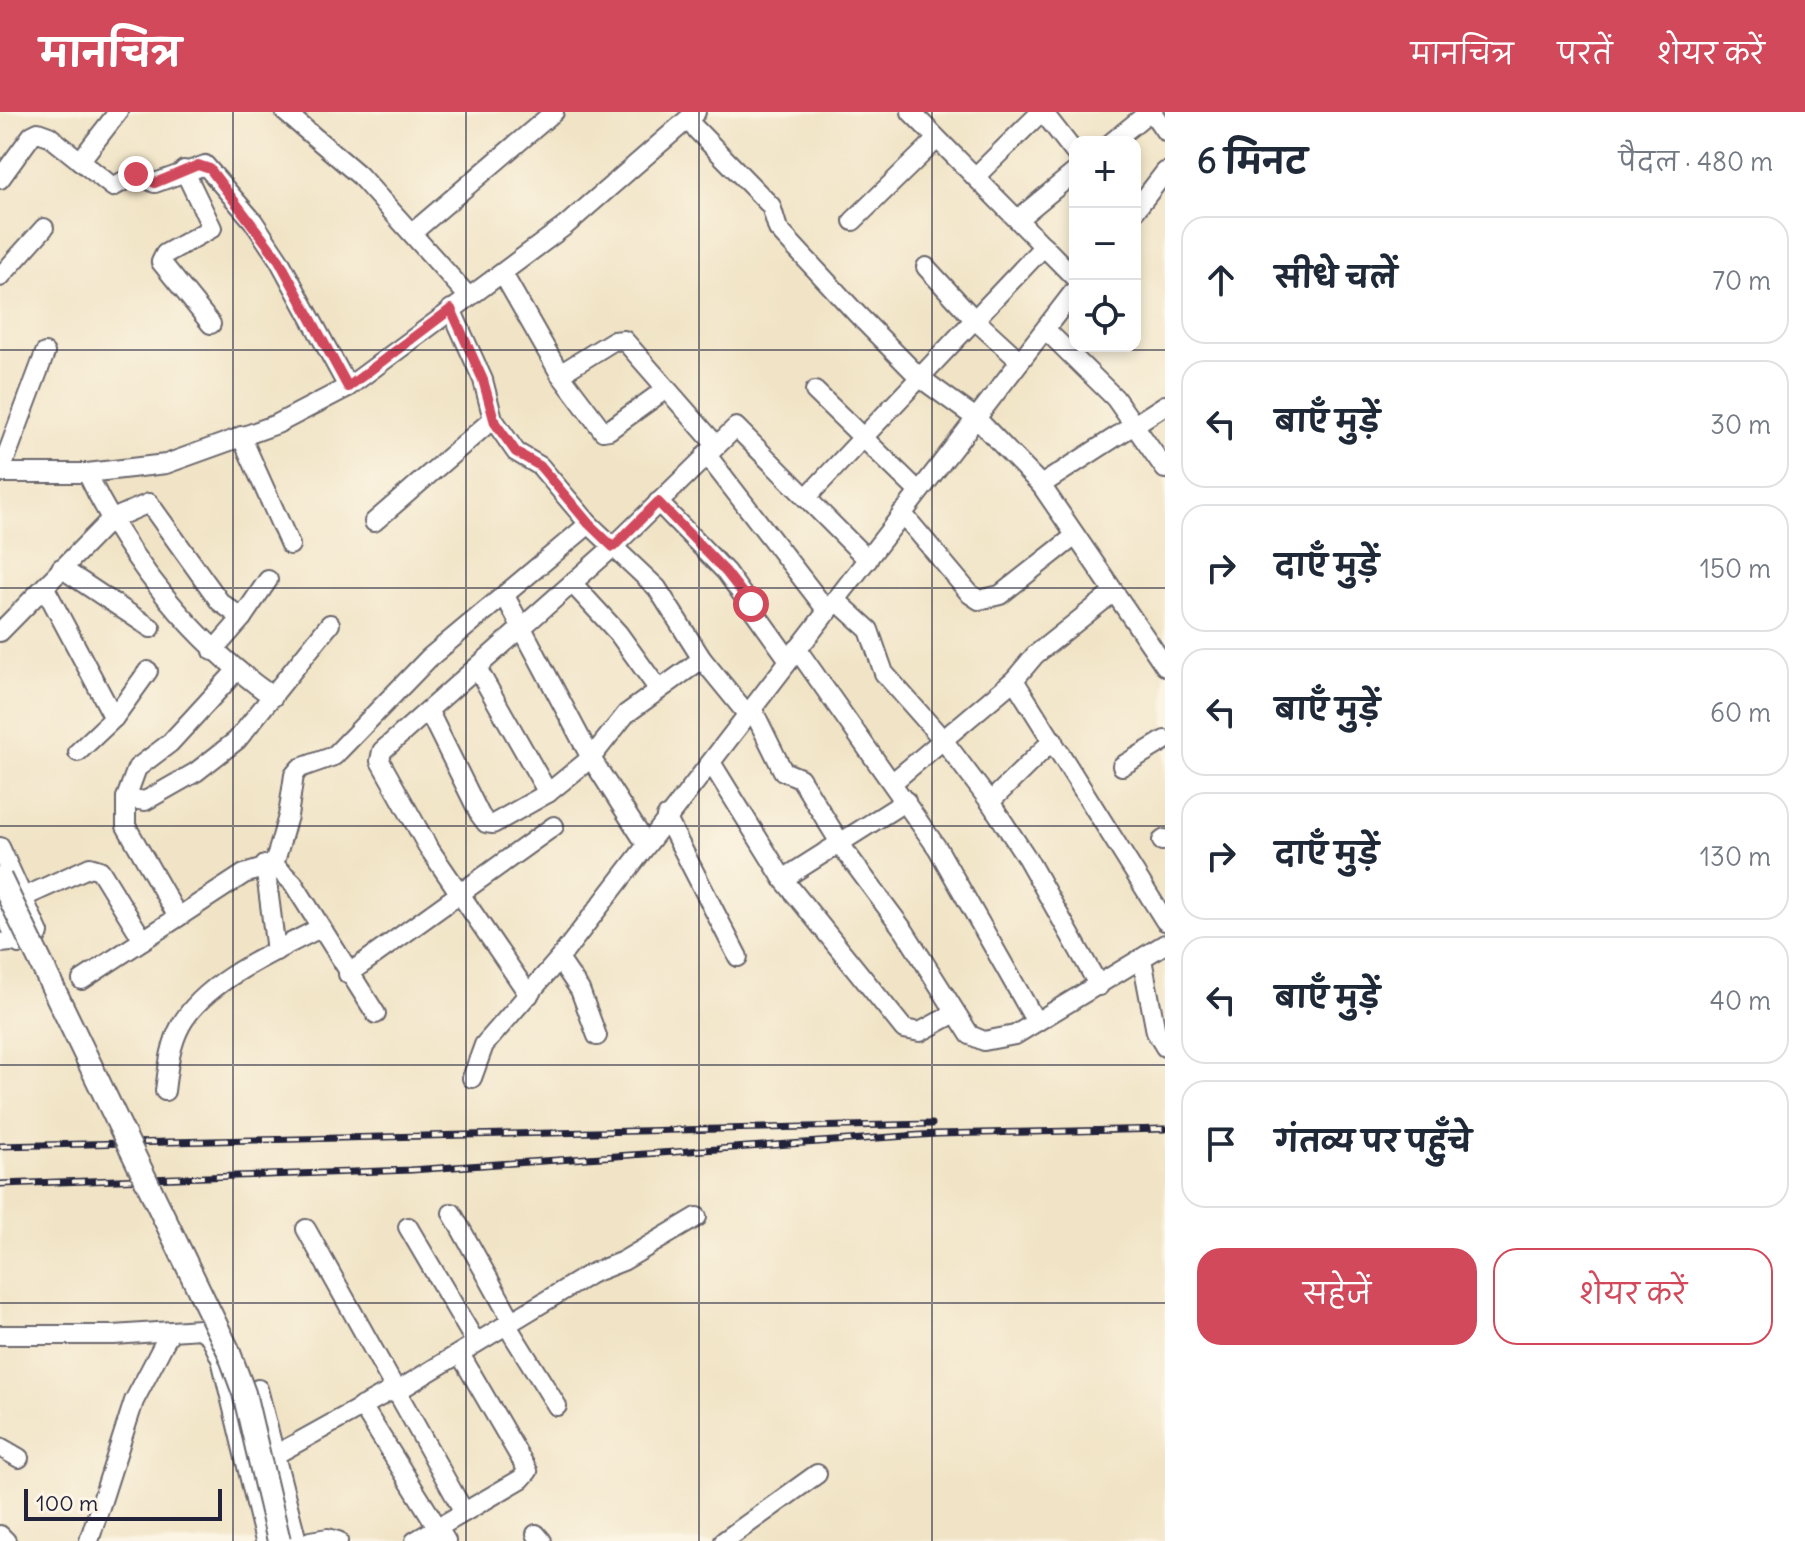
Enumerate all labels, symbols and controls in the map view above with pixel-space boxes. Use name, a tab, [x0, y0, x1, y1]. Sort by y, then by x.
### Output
text: मानचित्र	[40, 29, 181, 76]
text: मानचित्र	[1411, 36, 1514, 72]
text: परतें	[1558, 36, 1613, 72]
text: शेयर करें	[1657, 36, 1765, 72]
map controls	[1069, 136, 1141, 352]
button: +	[1069, 136, 1141, 208]
text: 6 मिनट	[1197, 139, 1307, 182]
text: पैदल · 480 m	[1619, 145, 1773, 178]
route end	[118, 156, 154, 192]
button: −	[1069, 208, 1141, 280]
icon: ahead	[1199, 258, 1243, 302]
text: सीधे चलें	[1275, 258, 1397, 296]
text: 70 m	[1712, 264, 1771, 297]
button: locate	[1069, 280, 1141, 352]
icon: left	[1199, 402, 1243, 446]
text: बाएँ मुड़ें	[1275, 402, 1380, 440]
text: 30 m	[1710, 408, 1771, 441]
icon: right	[1199, 546, 1243, 590]
text: दाएँ मुड़ें	[1275, 546, 1379, 584]
text: 150 m	[1700, 552, 1771, 585]
route start	[733, 586, 769, 622]
icon: left	[1199, 690, 1243, 734]
text: बाएँ मुड़ें	[1275, 690, 1380, 728]
text: 60 m	[1710, 696, 1771, 729]
icon: right	[1199, 834, 1243, 878]
text: दाएँ मुड़ें	[1275, 834, 1379, 872]
text: 130 m	[1700, 840, 1771, 873]
icon: left	[1199, 978, 1243, 1022]
text: बाएँ मुड़ें	[1275, 978, 1380, 1016]
text: 40 m	[1710, 984, 1771, 1017]
icon: arrive	[1199, 1122, 1243, 1166]
text: गंतव्य पर पहुँचे	[1275, 1122, 1472, 1160]
button: सहेजें	[1197, 1248, 1477, 1345]
button: शेयर करें	[1493, 1248, 1773, 1345]
scale bar	[24, 1485, 222, 1521]
text: 100 m	[36, 1489, 98, 1517]

